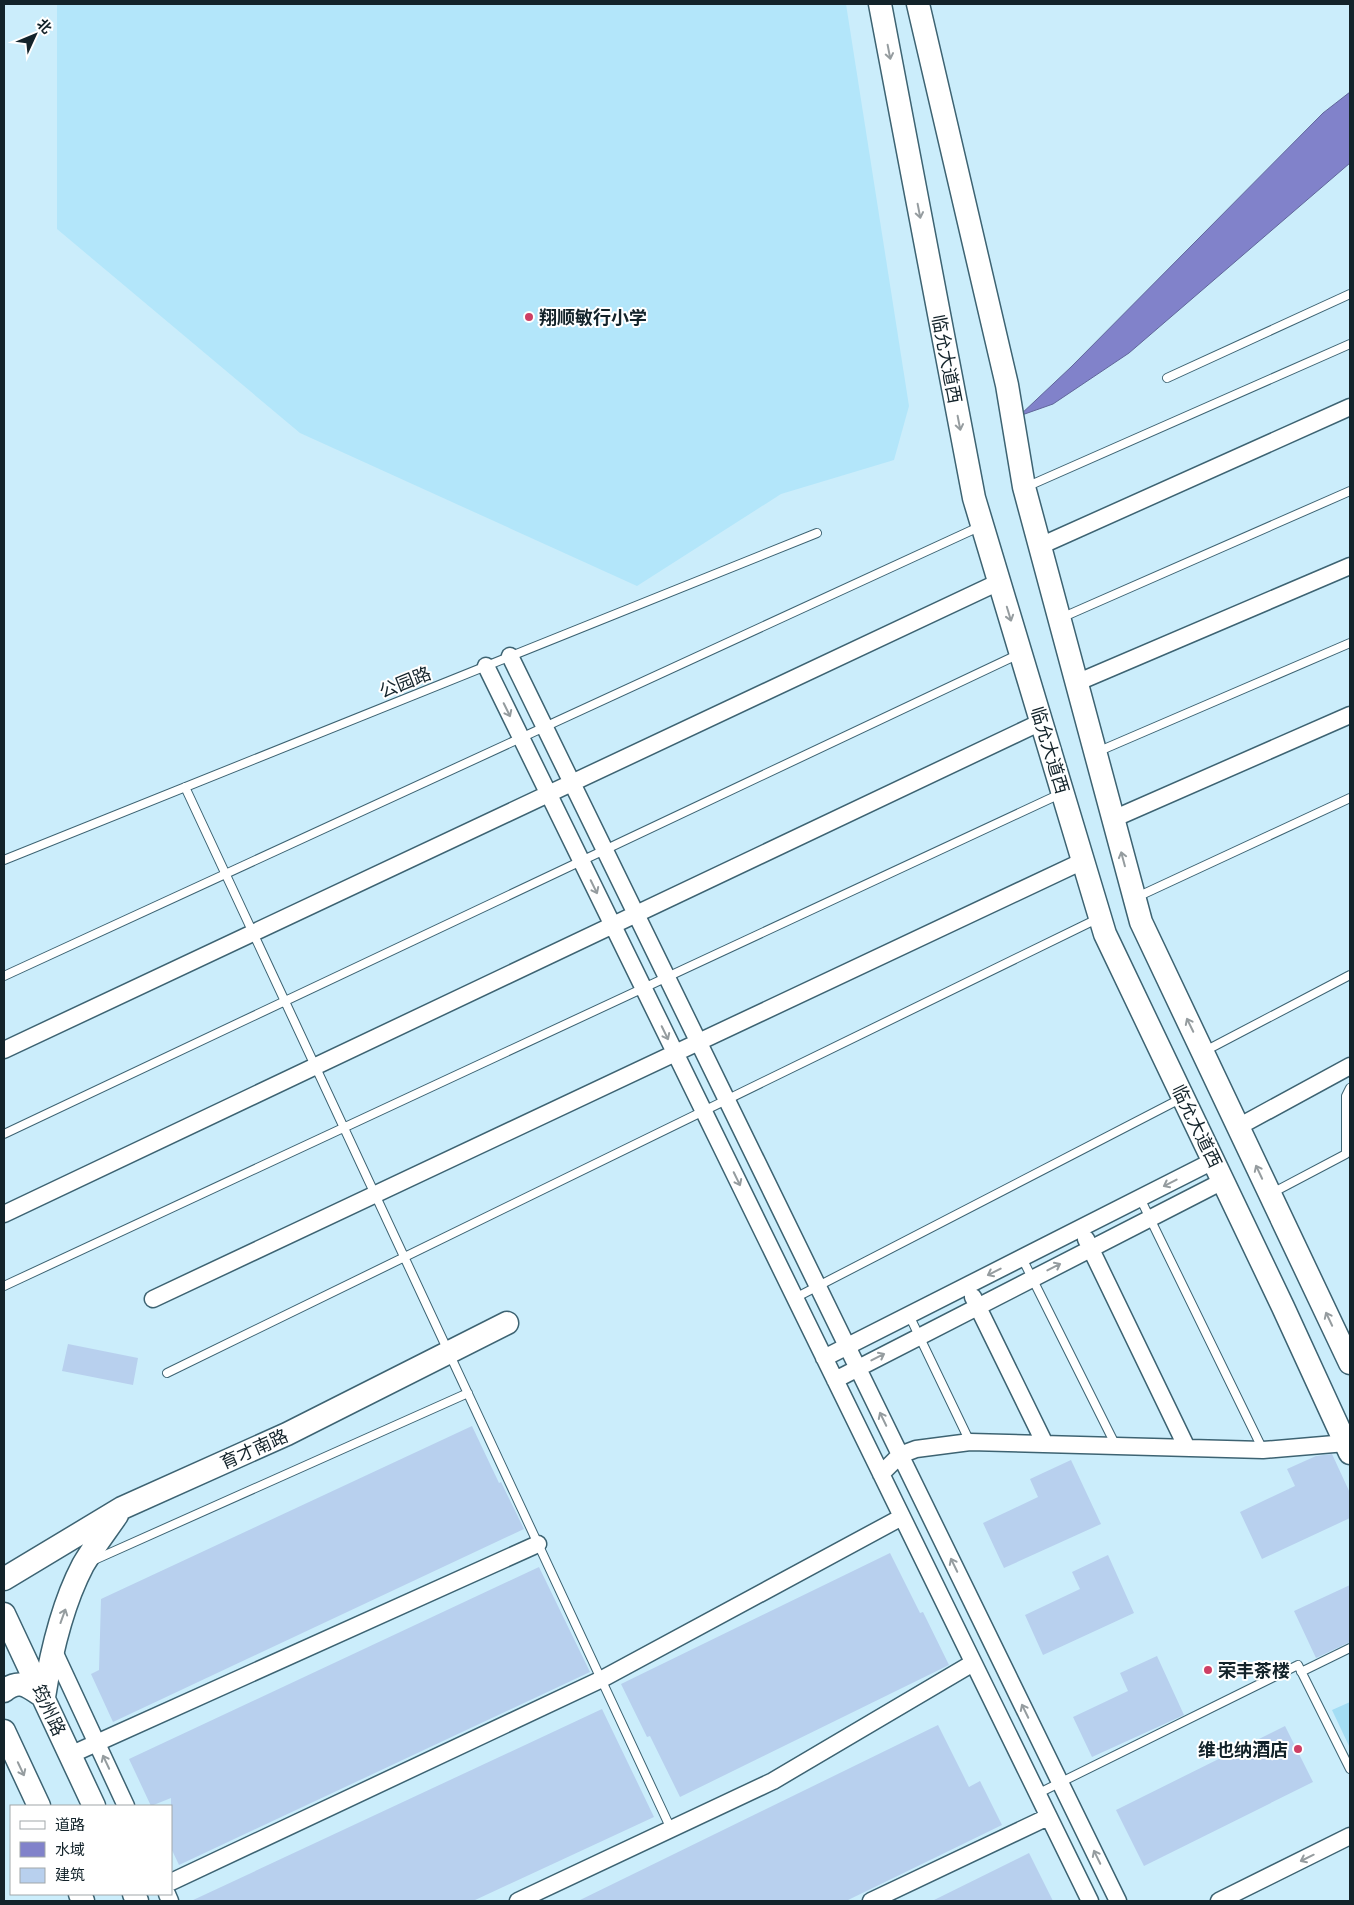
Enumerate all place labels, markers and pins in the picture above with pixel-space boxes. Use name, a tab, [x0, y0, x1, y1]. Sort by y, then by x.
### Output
place label: 翔顺敏行小学	[539, 307, 647, 328]
marker: 翔顺敏行小学	[523, 311, 535, 323]
place label: 荣丰茶楼	[1218, 1660, 1290, 1681]
marker: 荣丰茶楼	[1202, 1664, 1214, 1676]
place label: 维也纳酒店	[1198, 1739, 1288, 1760]
marker: 维也纳酒店	[1292, 1743, 1304, 1755]

